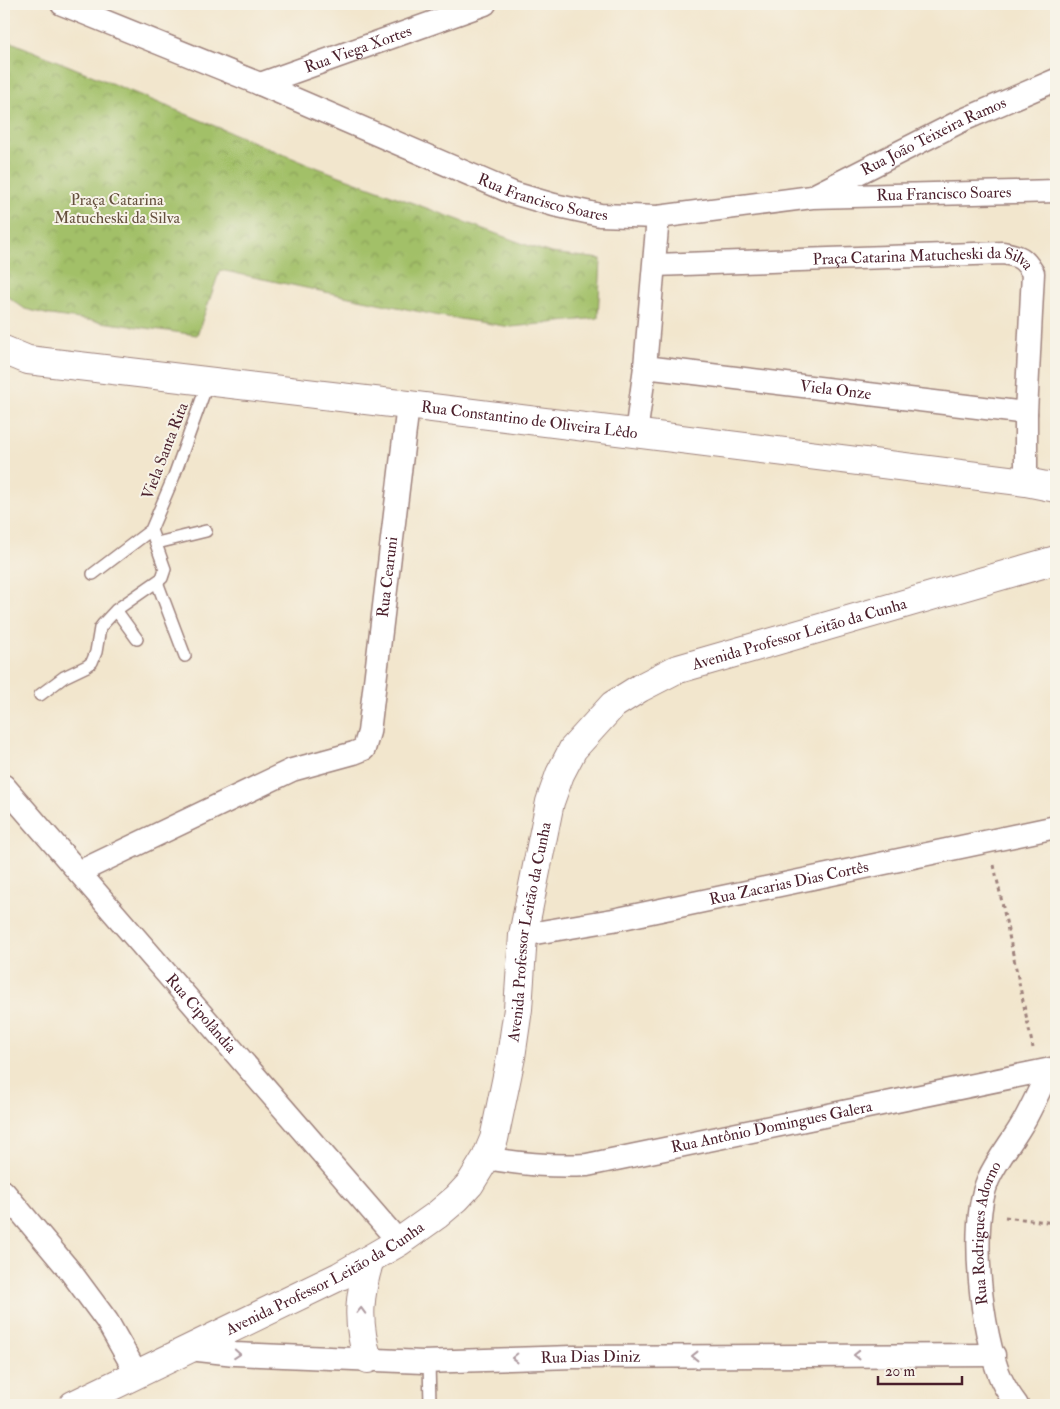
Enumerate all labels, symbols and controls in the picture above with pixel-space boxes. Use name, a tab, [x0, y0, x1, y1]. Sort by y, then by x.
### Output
street label: Rua Viega Xortes	[302, 21, 414, 77]
street label: Rua João Teixeira Ramos	[857, 93, 1009, 180]
street label: Rua Francisco Soares	[475, 169, 608, 225]
street label: Rua Francisco Soares	[876, 182, 1011, 205]
park label: Praça Catarina Matucheski da Silva	[54, 190, 180, 228]
street label: Praça Catarina Matucheski da Silva	[812, 243, 1038, 274]
street label: Viela Onze	[799, 376, 873, 404]
street label: Rua Constantino de Oliveira Lêdo	[420, 397, 639, 444]
street label: Viela Santa Rita	[137, 399, 193, 502]
street label: Rua Cearuni	[373, 536, 402, 619]
street label: Avenida Professor Leitão da Cunha	[689, 594, 909, 675]
street label: Avenida Professor Leitão da Cunha	[503, 820, 556, 1044]
street label: Rua Zacarias Dias Cortês	[707, 857, 870, 910]
street label: Rua Cipolândia	[161, 970, 241, 1058]
street label: Rua Antônio Domingues Galera	[669, 1096, 874, 1157]
street label: Rua Rodrigues Adorno	[968, 1157, 1006, 1306]
street label: Avenida Professor Leitão da Cunha	[222, 1217, 428, 1340]
one-way arrow	[355, 1307, 366, 1315]
street label: Rua Dias Diniz	[540, 1347, 641, 1368]
one-way arrow	[234, 1348, 242, 1359]
one-way arrow	[853, 1350, 861, 1360]
one-way arrow	[691, 1351, 698, 1361]
one-way arrow	[511, 1353, 518, 1363]
scale bar	[878, 1354, 961, 1386]
text: 20 m	[885, 1362, 915, 1381]

